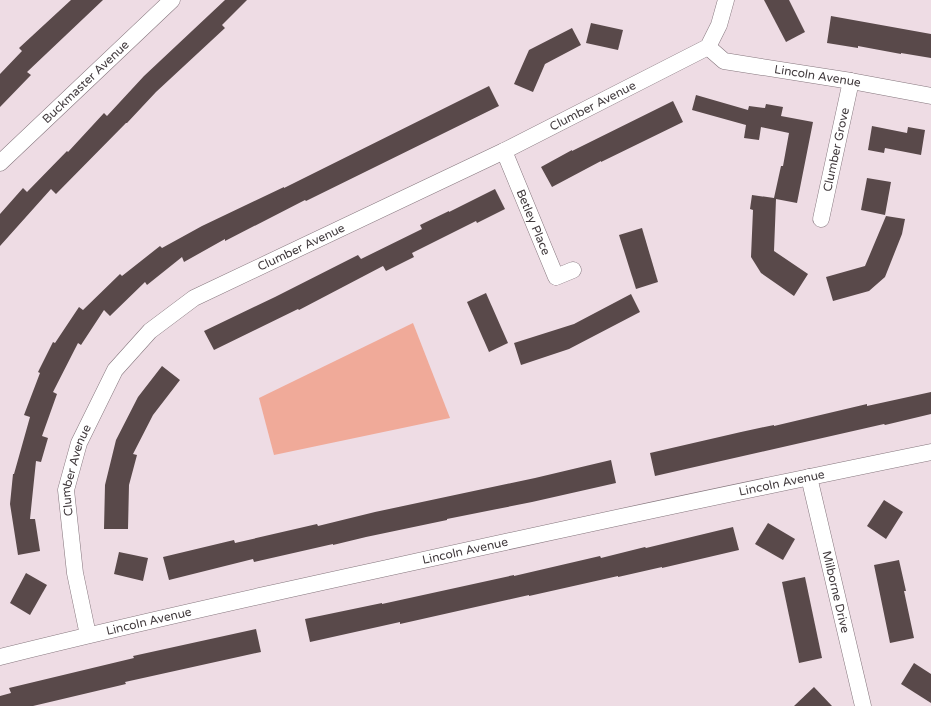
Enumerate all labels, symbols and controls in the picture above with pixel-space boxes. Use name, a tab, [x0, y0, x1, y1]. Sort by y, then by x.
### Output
street label: Buckmaster Avenue	[39, 37, 132, 126]
street label: Lincoln Avenue	[773, 62, 862, 90]
street label: Clumber Avenue	[547, 78, 638, 134]
street label: Clumber Grove	[820, 106, 852, 193]
street label: Betley Place	[514, 187, 553, 257]
street label: Clumber Avenue	[255, 220, 347, 274]
street label: Clumber Avenue	[59, 422, 94, 517]
street label: Lincoln Avenue	[738, 467, 826, 499]
street label: Lincoln Avenue	[421, 535, 509, 567]
street label: Milborne Drive	[820, 549, 853, 634]
street label: Lincoln Avenue	[105, 605, 193, 638]

